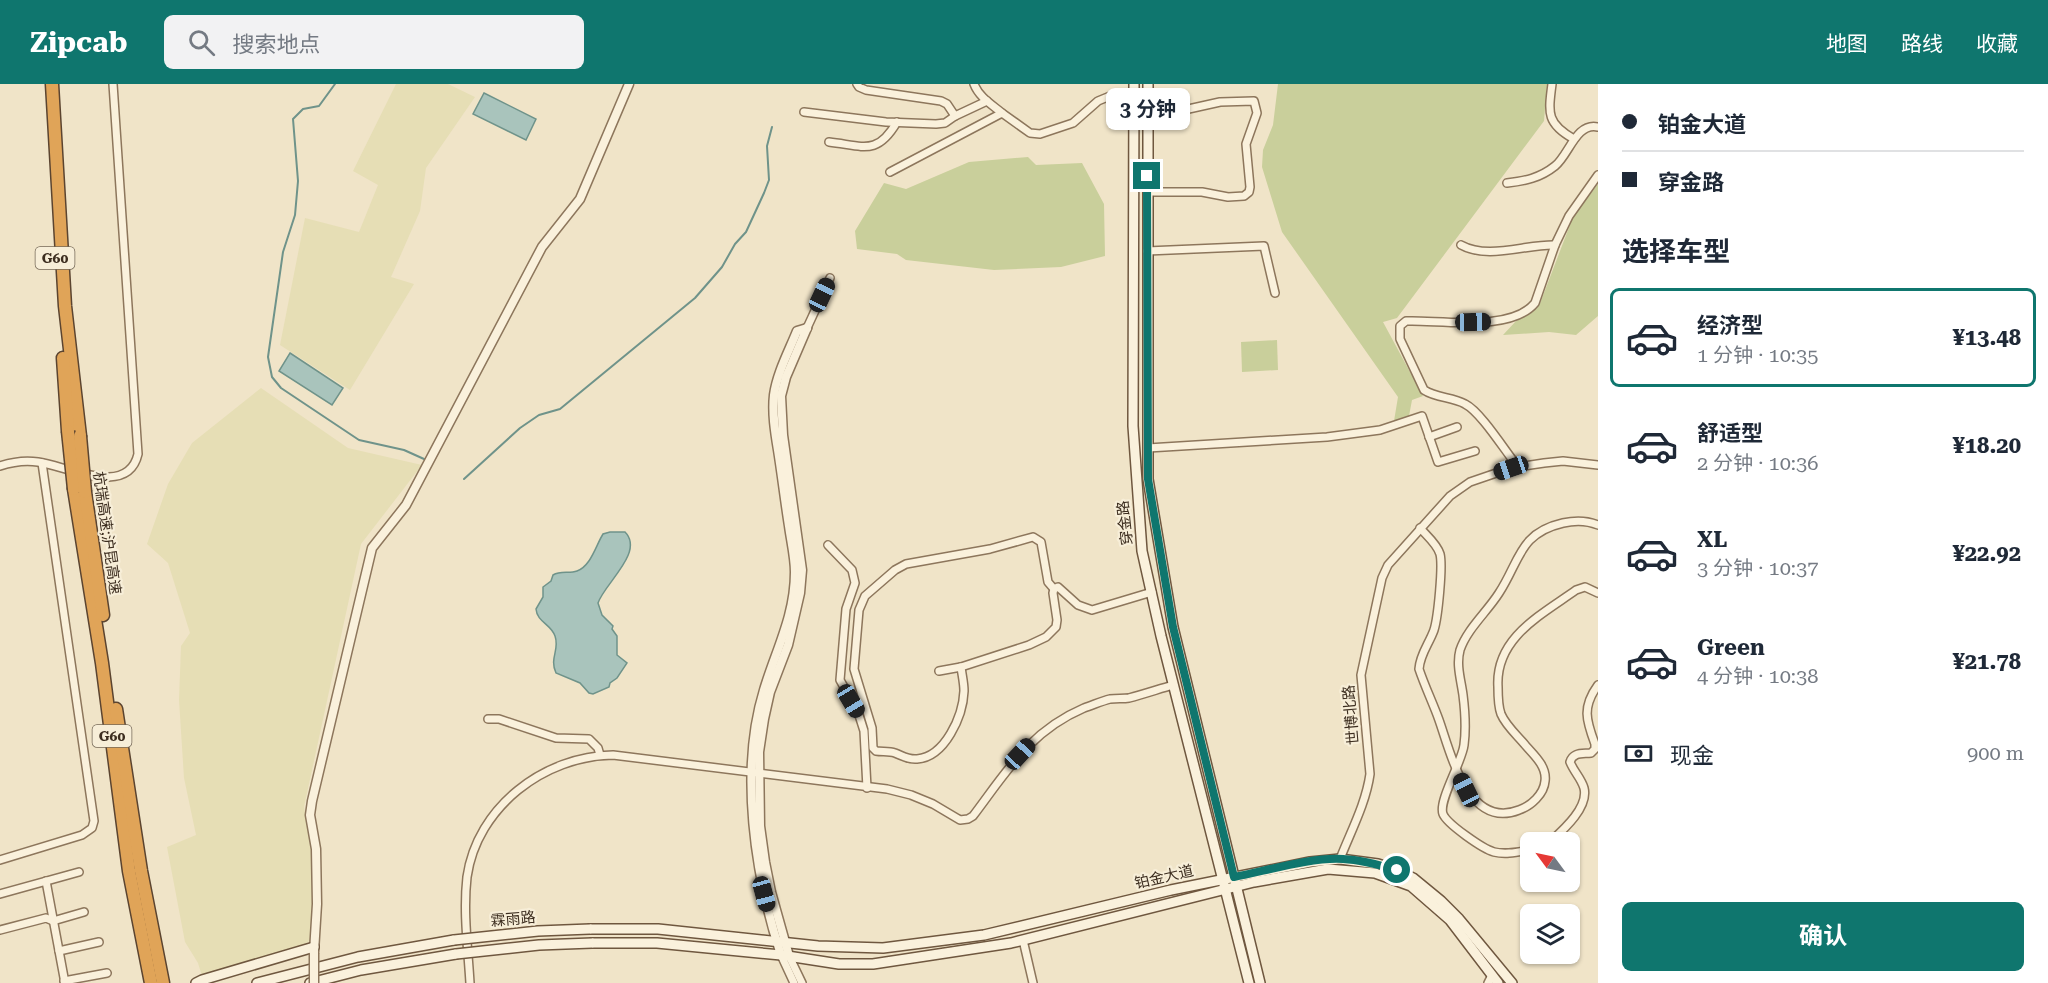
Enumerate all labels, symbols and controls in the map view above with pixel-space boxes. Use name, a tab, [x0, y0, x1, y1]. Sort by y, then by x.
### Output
search box	[164, 15, 584, 69]
text: Zipcab	[30, 26, 128, 59]
icon: search	[185, 26, 218, 59]
text: 搜索地点	[233, 32, 321, 57]
text: 地图	[1826, 32, 1868, 56]
text: 路线	[1901, 32, 1943, 56]
text: 收藏	[1976, 32, 2018, 56]
callout: 3 分钟	[1105, 89, 1189, 131]
text: 3 分钟	[1120, 97, 1176, 121]
text: 铂金大道	[1658, 112, 1746, 137]
route end	[1133, 162, 1160, 189]
text: 穿金路	[1658, 170, 1724, 195]
text: 选择车型	[1622, 236, 1730, 268]
road number: G60	[36, 247, 74, 269]
car	[806, 275, 838, 315]
icon: car	[1625, 311, 1679, 365]
car	[1455, 313, 1491, 331]
text: 经济型	[1697, 313, 1763, 338]
text: ¥13.48	[1952, 325, 2021, 350]
text: 1 分钟 · 10:35	[1697, 343, 1818, 367]
icon: car	[1625, 419, 1679, 473]
text: 舒适型	[1697, 421, 1763, 446]
text: ¥18.20	[1952, 433, 2021, 458]
text: 2 分钟 · 10:36	[1697, 451, 1818, 475]
car	[1491, 454, 1531, 482]
street label: 杭瑞高速;沪昆高速	[89, 470, 125, 596]
street label: 穿金路	[1114, 500, 1136, 546]
icon: car	[1625, 527, 1679, 581]
text: XL	[1697, 527, 1727, 552]
text: ¥22.92	[1952, 541, 2021, 566]
text: 3 分钟 · 10:37	[1697, 556, 1818, 580]
icon: car	[1625, 635, 1679, 689]
text: Green	[1697, 635, 1765, 660]
text: ¥21.78	[1952, 649, 2021, 674]
text: 4 分钟 · 10:38	[1697, 664, 1818, 688]
car	[834, 681, 868, 721]
street label: 世博北路	[1339, 684, 1363, 746]
road number: G60	[92, 725, 132, 747]
car	[1001, 735, 1039, 773]
icon: cash	[1622, 737, 1655, 770]
text: 900 m	[1967, 741, 2024, 765]
text: 现金	[1670, 743, 1714, 768]
car	[1450, 770, 1482, 810]
north arrow	[1520, 832, 1580, 892]
map controls	[1520, 832, 1580, 964]
route start	[1383, 856, 1410, 883]
street label: 铂金大道	[1133, 861, 1195, 893]
car	[751, 874, 777, 914]
button: 确认	[1622, 902, 2024, 971]
button: layers	[1520, 904, 1580, 964]
street label: 霖雨路	[490, 908, 536, 930]

